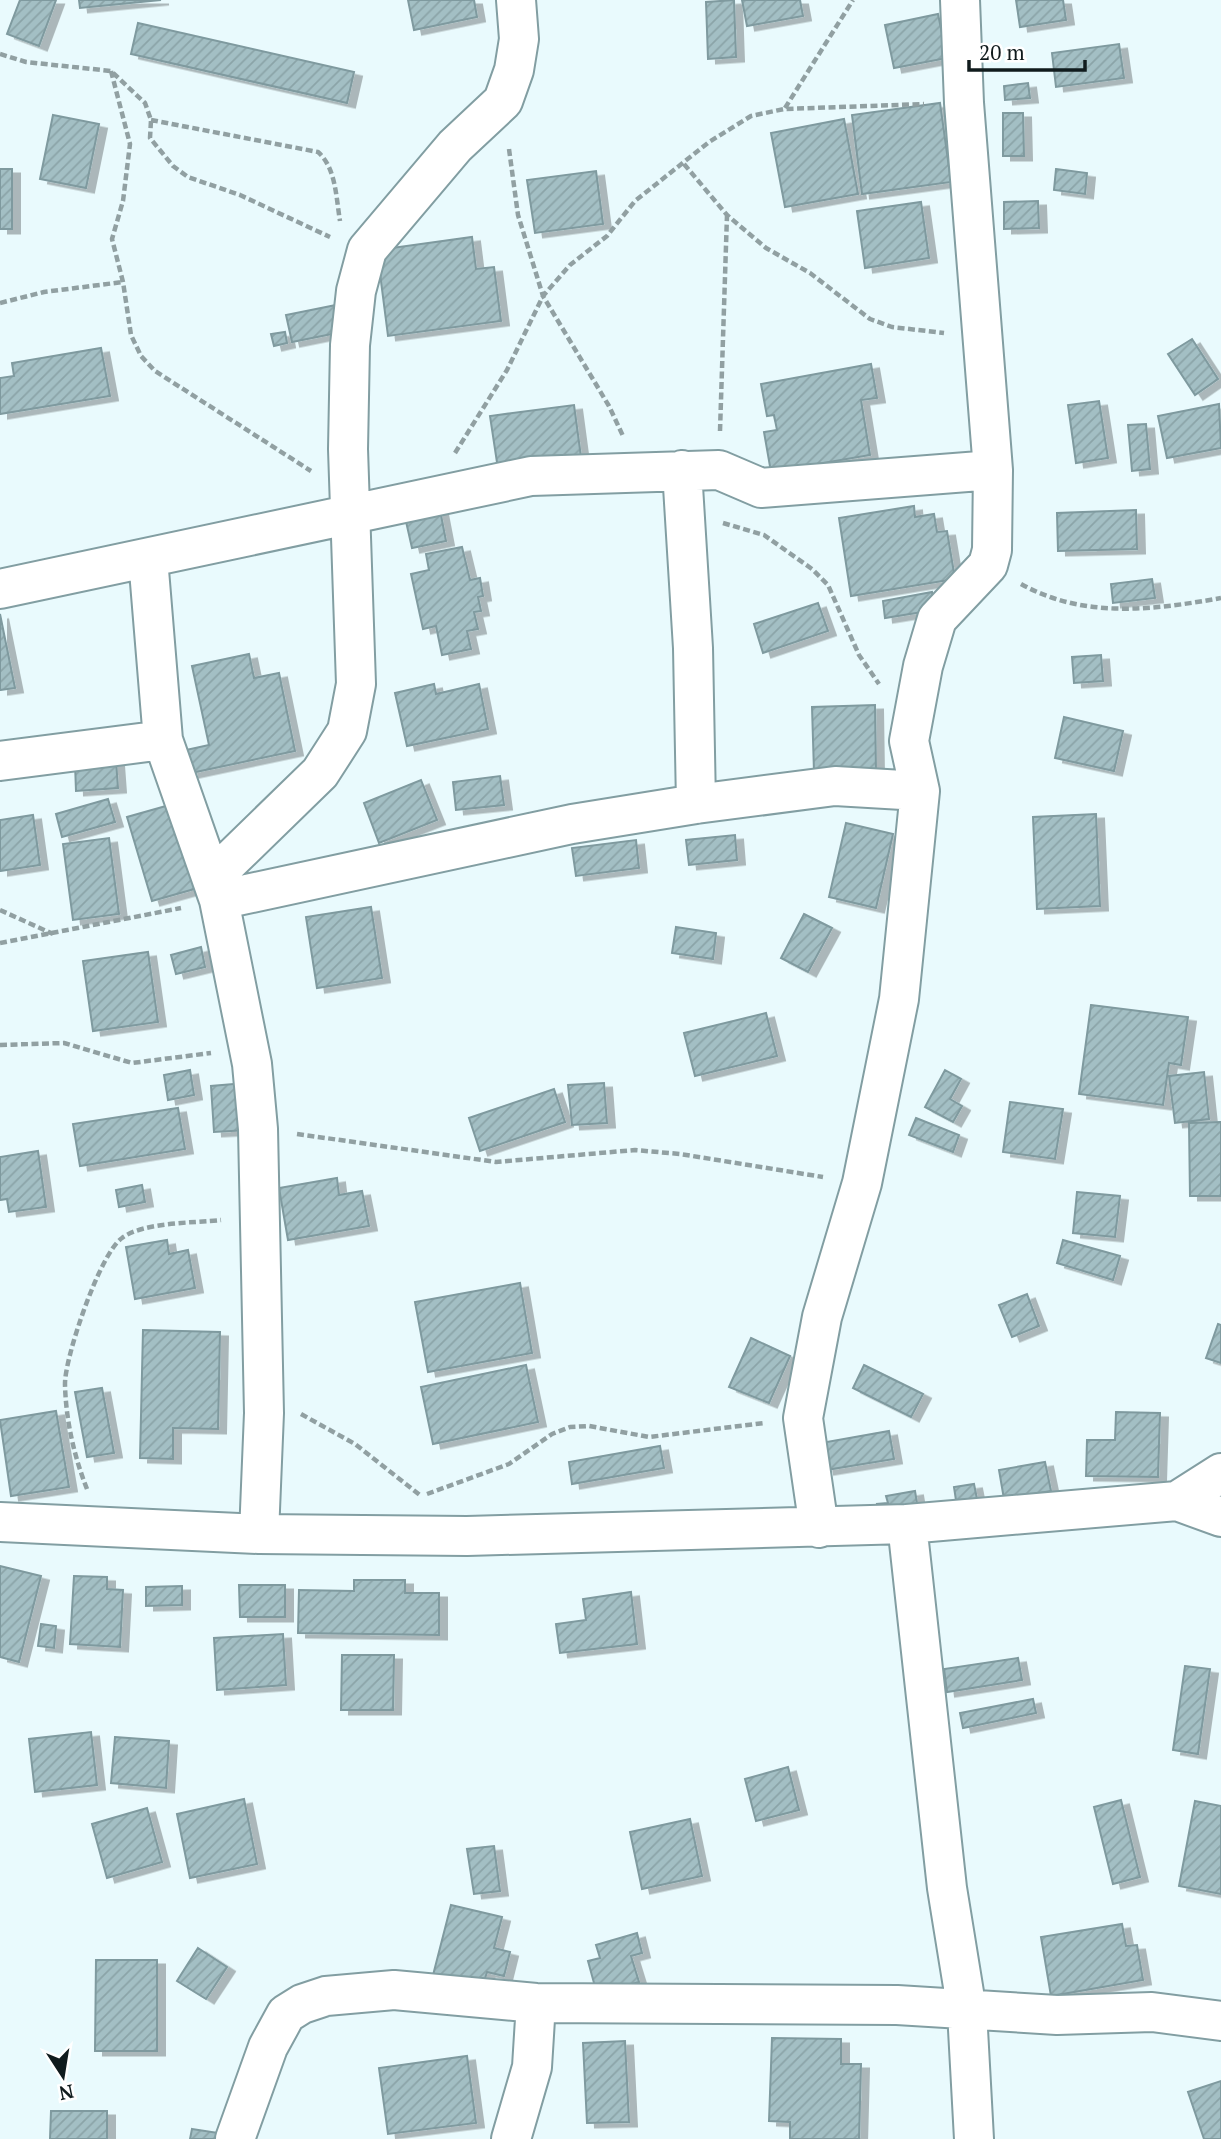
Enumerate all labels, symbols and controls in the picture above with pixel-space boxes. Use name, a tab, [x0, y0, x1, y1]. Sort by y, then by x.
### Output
scale bar	[969, 28, 1084, 72]
text: 20 m	[979, 38, 1025, 66]
north arrow	[28, 2041, 98, 2111]
text: N	[56, 2079, 76, 2107]

